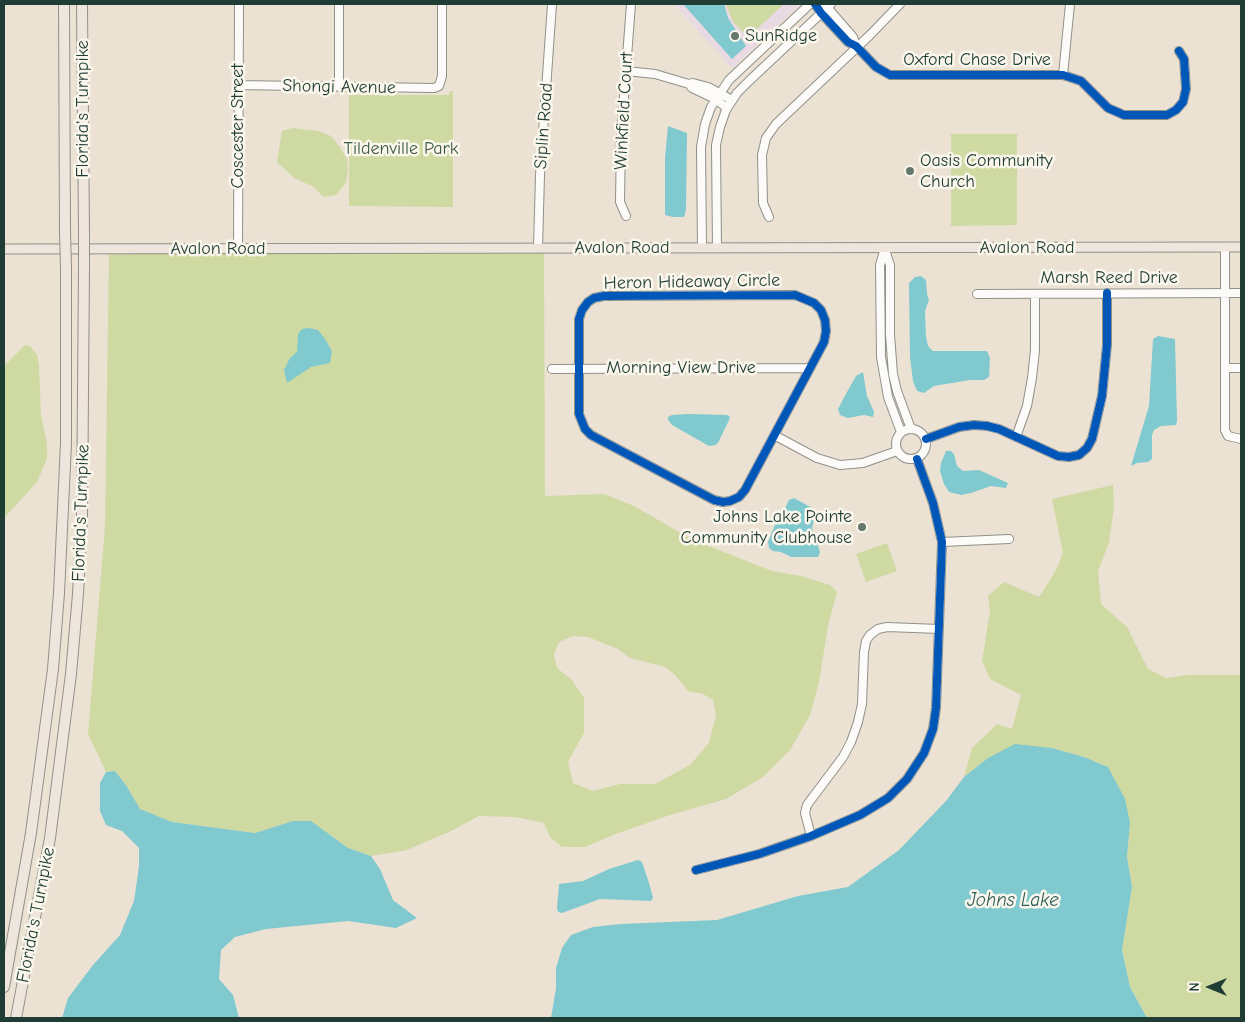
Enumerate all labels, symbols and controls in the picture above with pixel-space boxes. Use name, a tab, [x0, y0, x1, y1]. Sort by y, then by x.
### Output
place label: SunRidge	[745, 25, 817, 47]
marker: SunRidge	[729, 30, 741, 42]
street label: Florida's Turnpike	[72, 40, 94, 178]
street label: Oxford Chase Drive	[903, 49, 1051, 71]
street label: Winkfield Court	[610, 51, 638, 171]
street label: Coscester Street	[227, 64, 249, 188]
street label: Shongi Avenue	[282, 75, 396, 99]
street label: Siplin Road	[530, 82, 558, 170]
park label: Tildenville Park	[344, 138, 458, 160]
place label: Oasis Community Church	[920, 150, 1053, 192]
marker: Oasis Community Church	[904, 165, 916, 177]
street label: Avalon Road	[574, 237, 670, 259]
street label: Avalon Road	[979, 237, 1075, 259]
street label: Avalon Road	[170, 238, 266, 260]
street label: Marsh Reed Drive	[1040, 267, 1178, 289]
street label: Heron Hideaway Circle	[604, 270, 780, 294]
street label: Morning View Drive	[606, 357, 756, 379]
street label: Florida's Turnpike	[68, 444, 94, 582]
place label: Johns Lake Pointe Community Clubhouse	[681, 506, 852, 548]
marker: Johns Lake Pointe Community Clubhouse	[856, 521, 868, 533]
street label: Florida's Turnpike	[12, 845, 60, 985]
water label: Johns Lake	[967, 890, 1059, 912]
north arrow	[1185, 962, 1235, 1012]
text: N	[1186, 982, 1203, 992]

